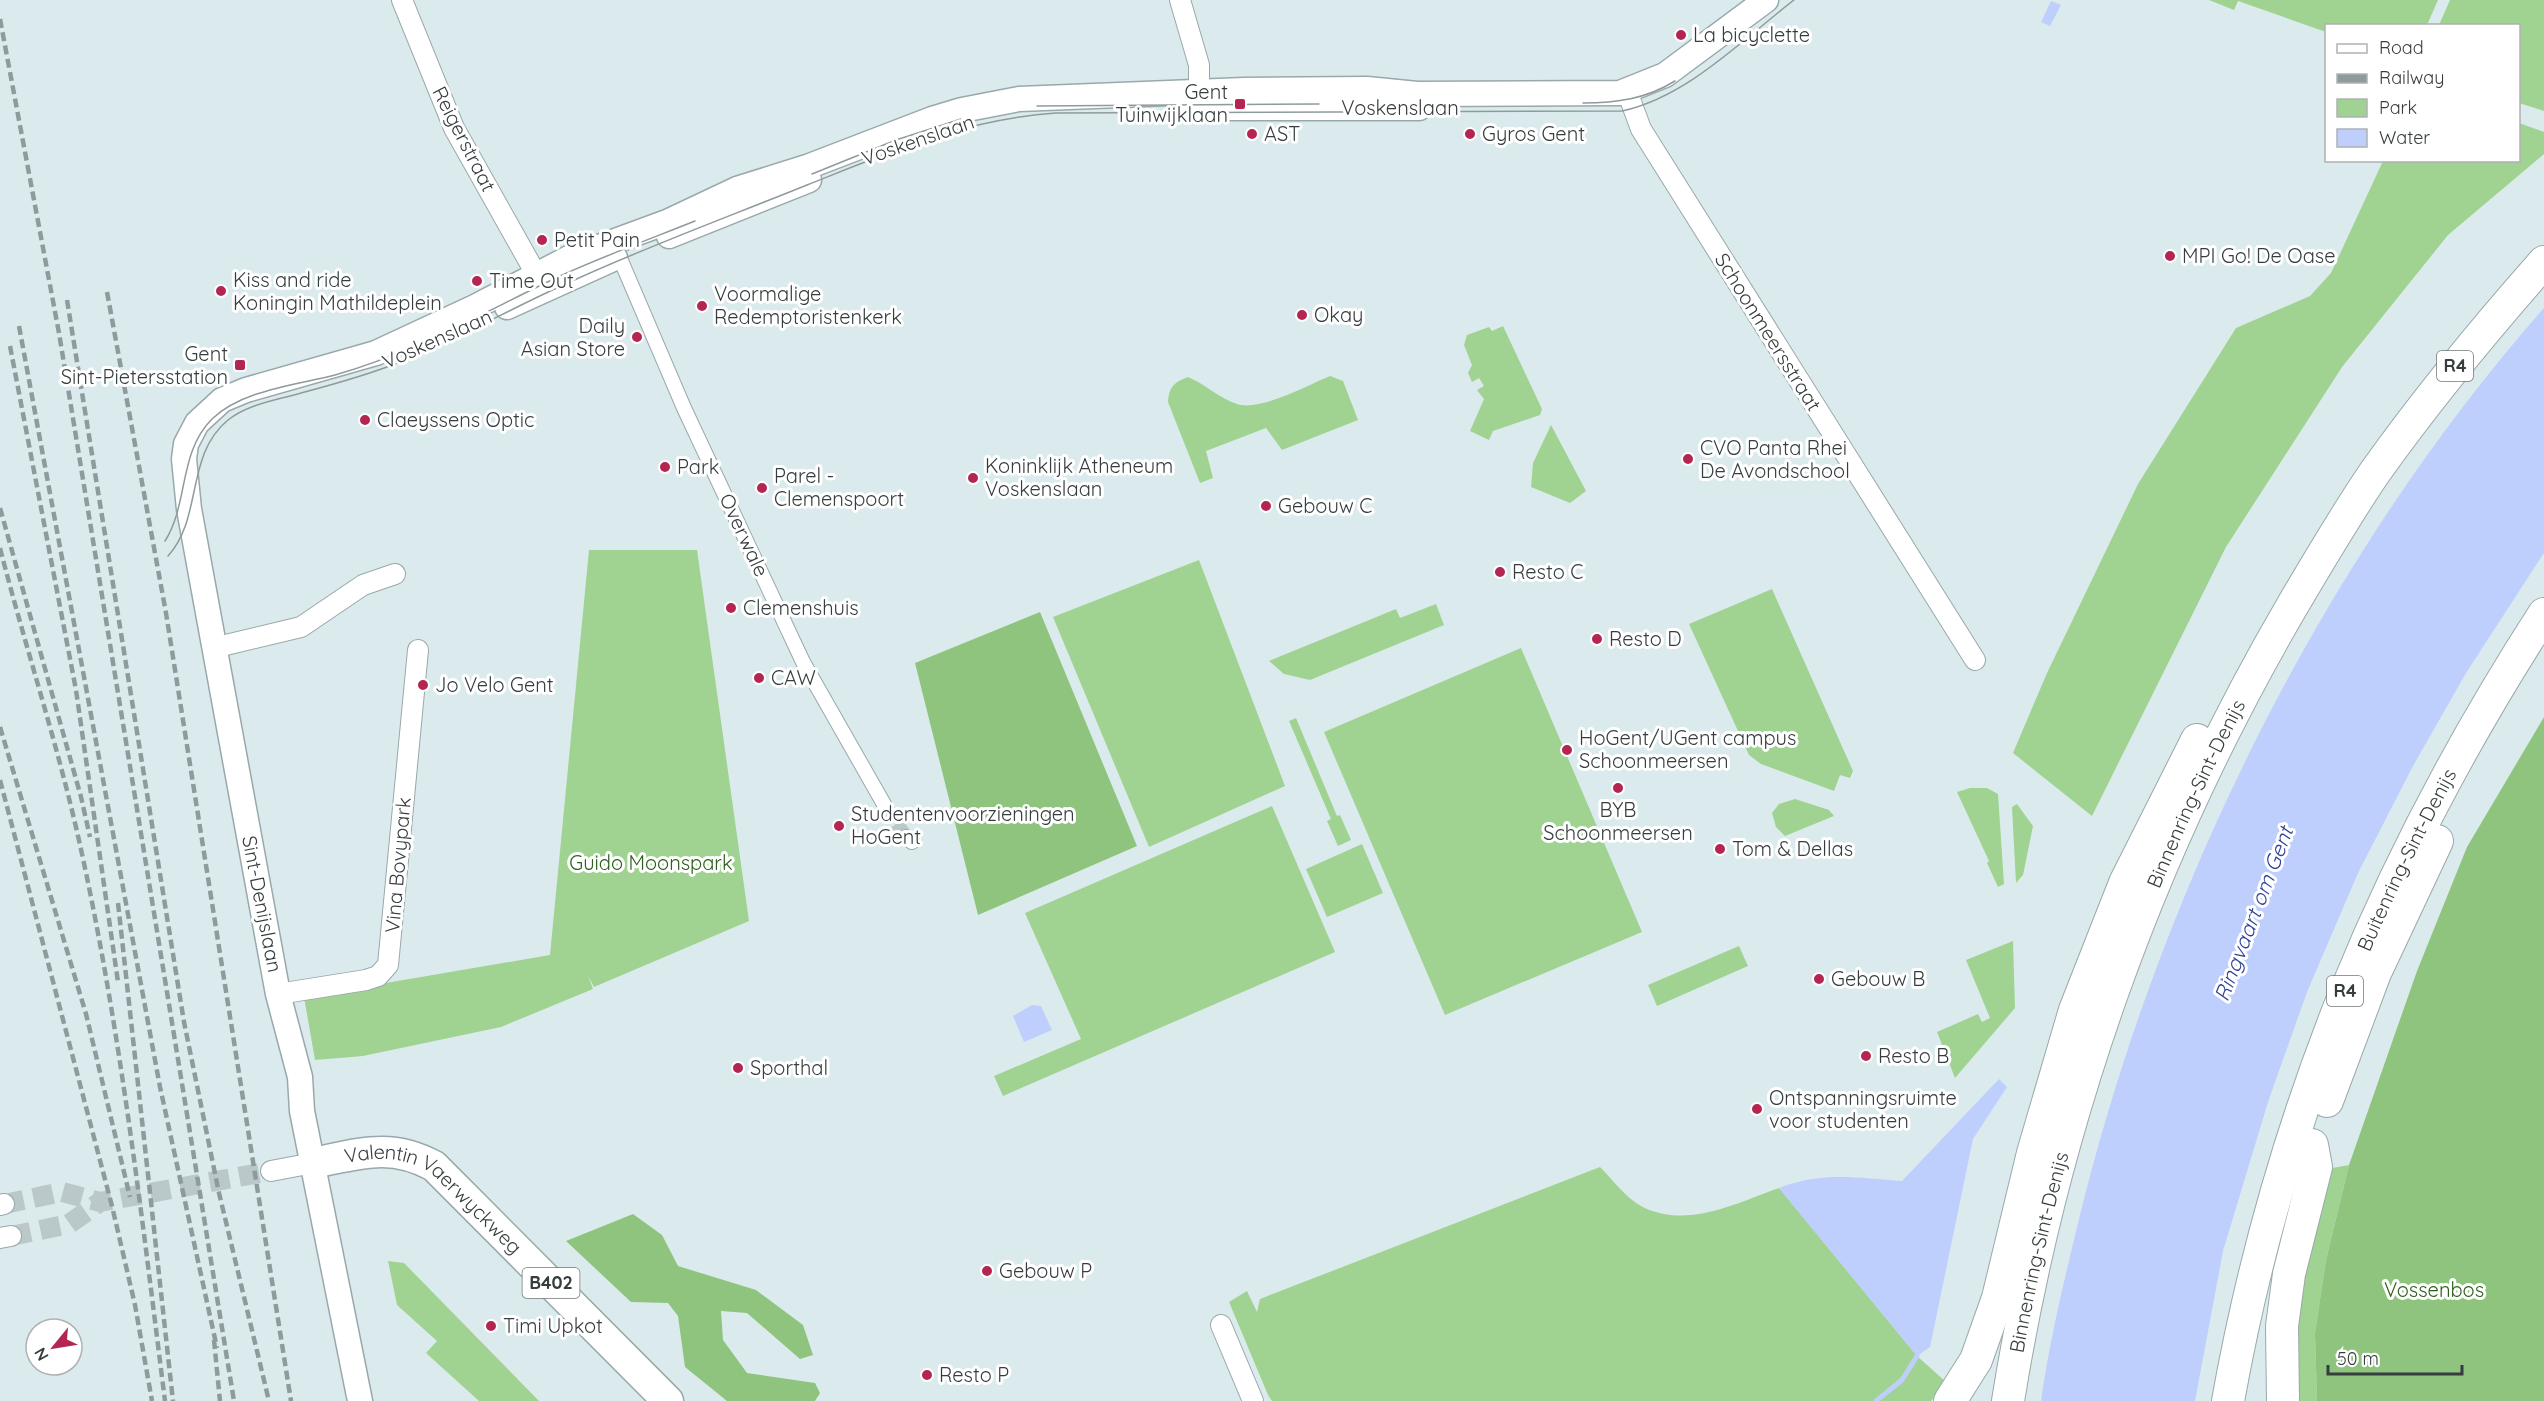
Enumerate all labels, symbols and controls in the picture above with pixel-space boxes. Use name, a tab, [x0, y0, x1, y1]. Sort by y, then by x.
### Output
place label: La bicyclette	[1693, 22, 1810, 47]
legend	[2325, 24, 2520, 162]
marker: La bicyclette	[1674, 28, 1688, 42]
text: Road	[2379, 36, 2424, 59]
text: Railway	[2379, 66, 2445, 89]
place label: Gent Tuinwijklaan	[1115, 79, 1228, 127]
street label: Reigerstraat	[427, 82, 502, 196]
street label: Voskenslaan	[1341, 95, 1459, 120]
text: Park	[2379, 96, 2417, 119]
marker: Gent Tuinwijklaan	[1233, 97, 1247, 111]
street label: Voskenslaan	[858, 109, 977, 170]
place label: AST	[1264, 121, 1300, 146]
place label: Gyros Gent	[1482, 121, 1585, 146]
text: Water	[2379, 126, 2430, 149]
marker: AST	[1245, 127, 1259, 141]
marker: Gyros Gent	[1463, 127, 1477, 141]
place label: Petit Pain	[554, 227, 640, 252]
marker: Petit Pain	[535, 233, 549, 247]
place label: MPI Go! De Oase	[2182, 243, 2335, 268]
street label: Schoonmeersstraat	[1710, 248, 1827, 415]
marker: MPI Go! De Oase	[2163, 249, 2177, 263]
place label: Kiss and ride Koningin Mathildeplein	[233, 267, 442, 315]
place label: Time Out	[489, 268, 574, 293]
marker: Time Out	[470, 274, 484, 288]
place label: Voormalige Redemptoristenkerk	[714, 281, 902, 329]
marker: Kiss and ride Koningin Mathildeplein	[214, 284, 228, 298]
marker: Voormalige Redemptoristenkerk	[695, 299, 709, 313]
place label: Okay	[1314, 302, 1363, 327]
street label: Voskenslaan	[378, 303, 496, 374]
marker: Okay	[1295, 308, 1309, 322]
place label: Daily Asian Store	[521, 313, 625, 361]
marker: Daily Asian Store	[630, 330, 644, 344]
place label: Gent Sint-Pietersstation	[61, 341, 228, 389]
road number: R4	[2437, 351, 2473, 381]
marker: Gent Sint-Pietersstation	[233, 358, 247, 372]
place label: Claeyssens Optic	[377, 407, 534, 432]
marker: Claeyssens Optic	[358, 413, 372, 427]
place label: CVO Panta Rhei De Avondschool	[1700, 435, 1850, 483]
marker: CVO Panta Rhei De Avondschool	[1681, 452, 1695, 466]
place label: Koninklijk Atheneum Voskenslaan	[985, 453, 1173, 501]
place label: Park	[677, 454, 719, 479]
marker: Park	[658, 460, 672, 474]
place label: Parel - Clemenspoort	[774, 463, 904, 511]
marker: Koninklijk Atheneum Voskenslaan	[966, 471, 980, 485]
marker: Parel - Clemenspoort	[755, 481, 769, 495]
street label: Overwale	[714, 489, 775, 580]
place label: Gebouw C	[1278, 493, 1372, 518]
marker: Gebouw C	[1259, 499, 1273, 513]
place label: Resto C	[1512, 559, 1583, 584]
marker: Resto C	[1493, 565, 1507, 579]
place label: Clemenshuis	[743, 595, 859, 620]
marker: Clemenshuis	[724, 601, 738, 615]
place label: Resto D	[1609, 626, 1682, 651]
marker: Resto D	[1590, 632, 1604, 646]
place label: CAW	[771, 665, 816, 690]
marker: CAW	[752, 671, 766, 685]
place label: Jo Velo Gent	[435, 672, 554, 697]
marker: Jo Velo Gent	[416, 678, 430, 692]
street label: Binnenring-Sint-Denijs	[2141, 695, 2250, 891]
place label: HoGent/UGent campus Schoonmeersen	[1579, 725, 1796, 773]
marker: HoGent/UGent campus Schoonmeersen	[1560, 743, 1574, 757]
street label: Buitenring-Sint-Denijs	[2351, 764, 2461, 955]
marker: BYB Schoonmeersen	[1611, 781, 1625, 795]
street label: Vina Bovypark	[379, 796, 416, 934]
place label: BYB Schoonmeersen	[1543, 797, 1693, 845]
place label: Studentenvoorzieningen HoGent	[851, 801, 1075, 849]
marker: Studentenvoorzieningen HoGent	[832, 819, 846, 833]
water label: Ringvaart om Gent	[2208, 820, 2299, 1005]
street label: Sint-Denijslaan	[237, 833, 288, 974]
place label: Tom & Dellas	[1732, 836, 1853, 861]
marker: Tom & Dellas	[1713, 842, 1727, 856]
park label: Guido Moonspark	[569, 850, 733, 875]
place label: Gebouw B	[1831, 966, 1925, 991]
marker: Gebouw B	[1812, 972, 1826, 986]
road number: R4	[2327, 976, 2363, 1006]
place label: Resto B	[1878, 1043, 1949, 1068]
marker: Resto B	[1859, 1049, 1873, 1063]
place label: Sporthal	[750, 1055, 828, 1080]
marker: Sporthal	[731, 1061, 745, 1075]
place label: Ontspanningsruimte voor studenten	[1769, 1085, 1957, 1133]
marker: Ontspanningsruimte voor studenten	[1750, 1102, 1764, 1116]
street label: Valentin Vaerwyckweg	[342, 1139, 528, 1259]
street label: Binnenring-Sint-Denijs	[2004, 1149, 2074, 1355]
place label: Gebouw P	[999, 1258, 1092, 1283]
marker: Gebouw P	[980, 1264, 994, 1278]
road number: B402	[522, 1268, 580, 1298]
park label: Vossenbos	[2384, 1277, 2484, 1302]
place label: Timi Upkot	[503, 1313, 603, 1338]
north arrow	[24, 1317, 84, 1377]
marker: Timi Upkot	[484, 1319, 498, 1333]
scale bar	[2328, 1338, 2462, 1376]
text: N	[29, 1344, 53, 1365]
text: 50 m	[2337, 1347, 2379, 1370]
place label: Resto P	[939, 1362, 1009, 1387]
marker: Resto P	[920, 1368, 934, 1382]

